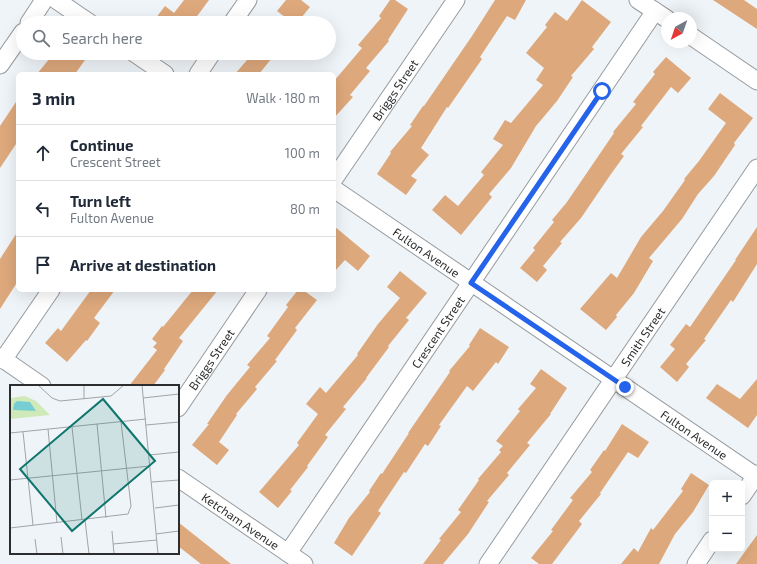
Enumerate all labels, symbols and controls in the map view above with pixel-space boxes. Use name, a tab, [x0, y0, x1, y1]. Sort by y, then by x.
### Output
north arrow	[661, 12, 697, 48]
search box	[16, 16, 336, 60]
icon: search	[30, 27, 52, 49]
text: Search here	[62, 29, 143, 47]
street label: Briggs Street	[369, 56, 421, 123]
route start	[593, 82, 611, 100]
text: 3 min	[32, 88, 75, 108]
text: Walk · 180 m	[246, 90, 320, 106]
text: Continue	[70, 136, 133, 154]
icon: ahead	[32, 142, 54, 164]
text: 100 m	[285, 145, 320, 161]
text: Crescent Street	[70, 154, 161, 170]
text: Turn left	[70, 192, 131, 210]
icon: left	[32, 198, 54, 220]
text: 80 m	[290, 201, 320, 217]
text: Fulton Avenue	[70, 210, 154, 226]
street label: Fulton Avenue	[391, 224, 463, 280]
icon: arrive	[32, 254, 54, 276]
text: Arrive at destination	[70, 256, 216, 274]
street label: Crescent Street	[408, 293, 467, 371]
street label: Smith Street	[618, 304, 668, 369]
street label: Briggs Street	[185, 326, 237, 392]
route end	[616, 378, 634, 396]
inset map	[10, 385, 179, 554]
street label: Fulton Avenue	[658, 407, 730, 462]
map controls	[709, 480, 745, 552]
button: +	[709, 480, 745, 516]
street label: Ketcham Avenue	[199, 490, 282, 552]
button: −	[709, 516, 745, 552]

